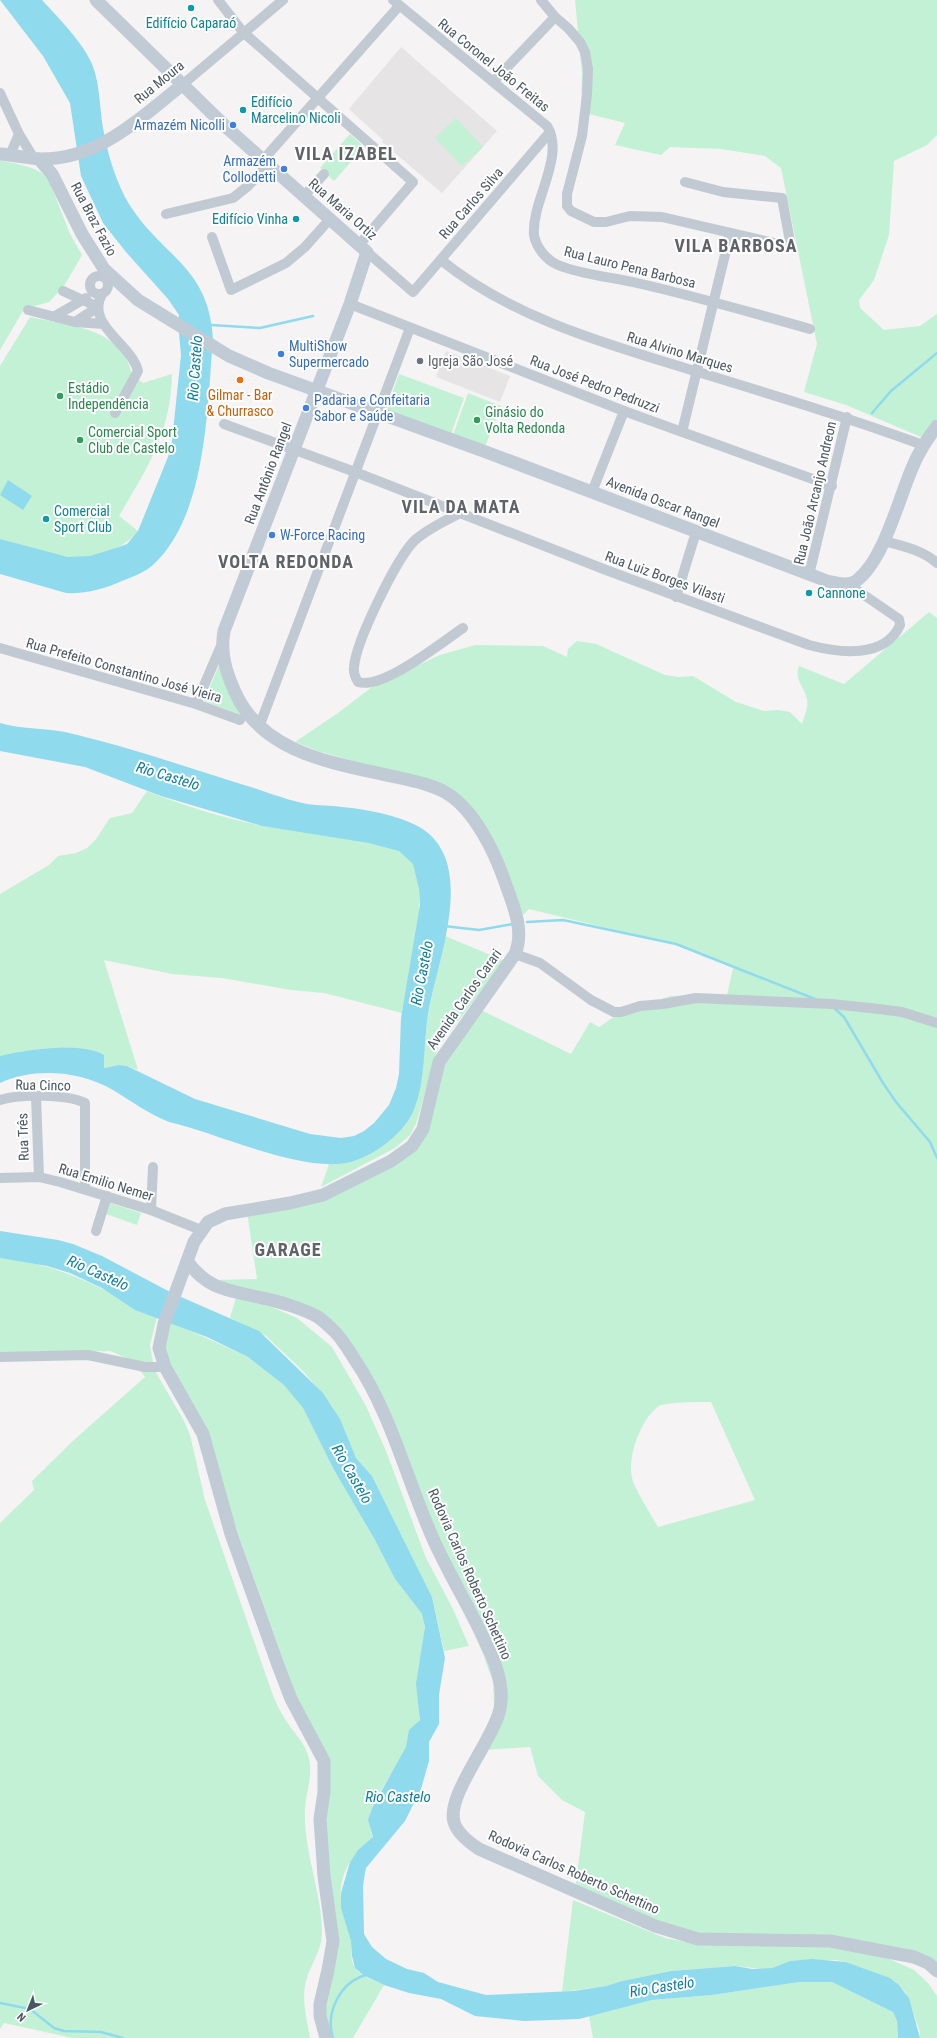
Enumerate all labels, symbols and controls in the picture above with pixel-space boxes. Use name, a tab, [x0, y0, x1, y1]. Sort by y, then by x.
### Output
marker: Edifício Caparaó	[186, 3, 196, 13]
place label: Edifício Caparaó	[146, 15, 236, 31]
street label: Rua Coronel João Freitas	[435, 15, 553, 115]
street label: Rua Moura	[131, 57, 187, 107]
place label: Edifício Marcelino Nicoli	[251, 94, 341, 126]
marker: Edifício Marcelino Nicoli	[238, 105, 248, 115]
place label: Armazém Nicolli	[134, 117, 225, 133]
marker: Armazém Nicolli	[228, 120, 238, 130]
district label: VILA IZABEL	[295, 143, 397, 164]
place label: Armazém Collodetti	[223, 153, 276, 185]
marker: Armazém Collodetti	[279, 164, 289, 174]
street label: Rua Carlos Silva	[436, 164, 506, 242]
street label: Rua Maria Ortiz	[306, 175, 380, 243]
street label: Rua Braz Fazio	[68, 179, 120, 259]
place label: Edifício Vinha	[212, 211, 288, 227]
marker: Edifício Vinha	[291, 214, 301, 224]
district label: VILA BARBOSA	[674, 235, 798, 256]
street label: Rua Lauro Pena Barbosa	[562, 243, 698, 291]
street label: Rua Alvino Marques	[625, 328, 735, 376]
water label: Rio Castelo	[184, 335, 206, 401]
place label: MultiShow Supermercado	[289, 338, 369, 370]
marker: MultiShow Supermercado	[276, 349, 286, 359]
street label: Rua José Pedro Pedruzzi	[528, 352, 662, 416]
place label: Igreja São José	[428, 353, 514, 369]
marker: Igreja São José	[415, 356, 425, 366]
marker: Gilmar - Bar & Churrasco	[235, 375, 245, 385]
place label: Estádio Independência	[68, 380, 149, 412]
place label: Gilmar - Bar & Churrasco	[206, 387, 274, 419]
marker: Estádio Independência	[55, 391, 65, 401]
place label: Padaria e Confeitaria Sabor e Saúde	[314, 392, 430, 424]
marker: Padaria e Confeitaria Sabor e Saúde	[301, 403, 311, 413]
place label: Ginásio do Volta Redonda	[485, 404, 565, 436]
marker: Ginásio do Volta Redonda	[472, 415, 482, 425]
street label: Rua Antônio Rangel	[241, 420, 295, 526]
street label: Rua João Arcanjo Andreon	[791, 420, 839, 566]
place label: Comercial Sport Club de Castelo	[88, 424, 177, 456]
marker: Comercial Sport Club de Castelo	[75, 435, 85, 445]
street label: Avenida Oscar Rangel	[604, 473, 722, 531]
district label: VILA DA MATA	[402, 496, 520, 517]
place label: Comercial Sport Club	[54, 503, 112, 535]
marker: Comercial Sport Club	[41, 514, 51, 524]
place label: W-Force Racing	[280, 527, 365, 543]
marker: W-Force Racing	[267, 530, 277, 540]
street label: Rua Luiz Borges Vilasti	[603, 548, 727, 606]
district label: VOLTA REDONDA	[218, 551, 354, 572]
place label: Cannone	[817, 585, 866, 601]
marker: Cannone	[804, 588, 814, 598]
street label: Rua Prefeito Constantino José Vieira	[24, 634, 224, 706]
water label: Rio Castelo	[134, 758, 202, 794]
water label: Rio Castelo	[407, 939, 437, 1007]
street label: Avenida Carlos Carari	[423, 946, 505, 1052]
street label: Rua Cinco	[15, 1077, 71, 1093]
street label: Rua Três	[14, 1113, 32, 1161]
street label: Rua Emilio Nemer	[57, 1160, 155, 1204]
district label: GARAGE	[254, 1239, 322, 1260]
water label: Rio Castelo	[64, 1251, 132, 1295]
water label: Rio Castelo	[328, 1441, 376, 1507]
street label: Rodovia Carlos Roberto Schettino	[425, 1486, 515, 1662]
water label: Rio Castelo	[365, 1788, 431, 1806]
street label: Rodovia Carlos Roberto Schettino	[486, 1827, 662, 1917]
water label: Rio Castelo	[628, 1973, 696, 2001]
north arrow	[8, 1990, 48, 2030]
text: N	[14, 2010, 28, 2024]

